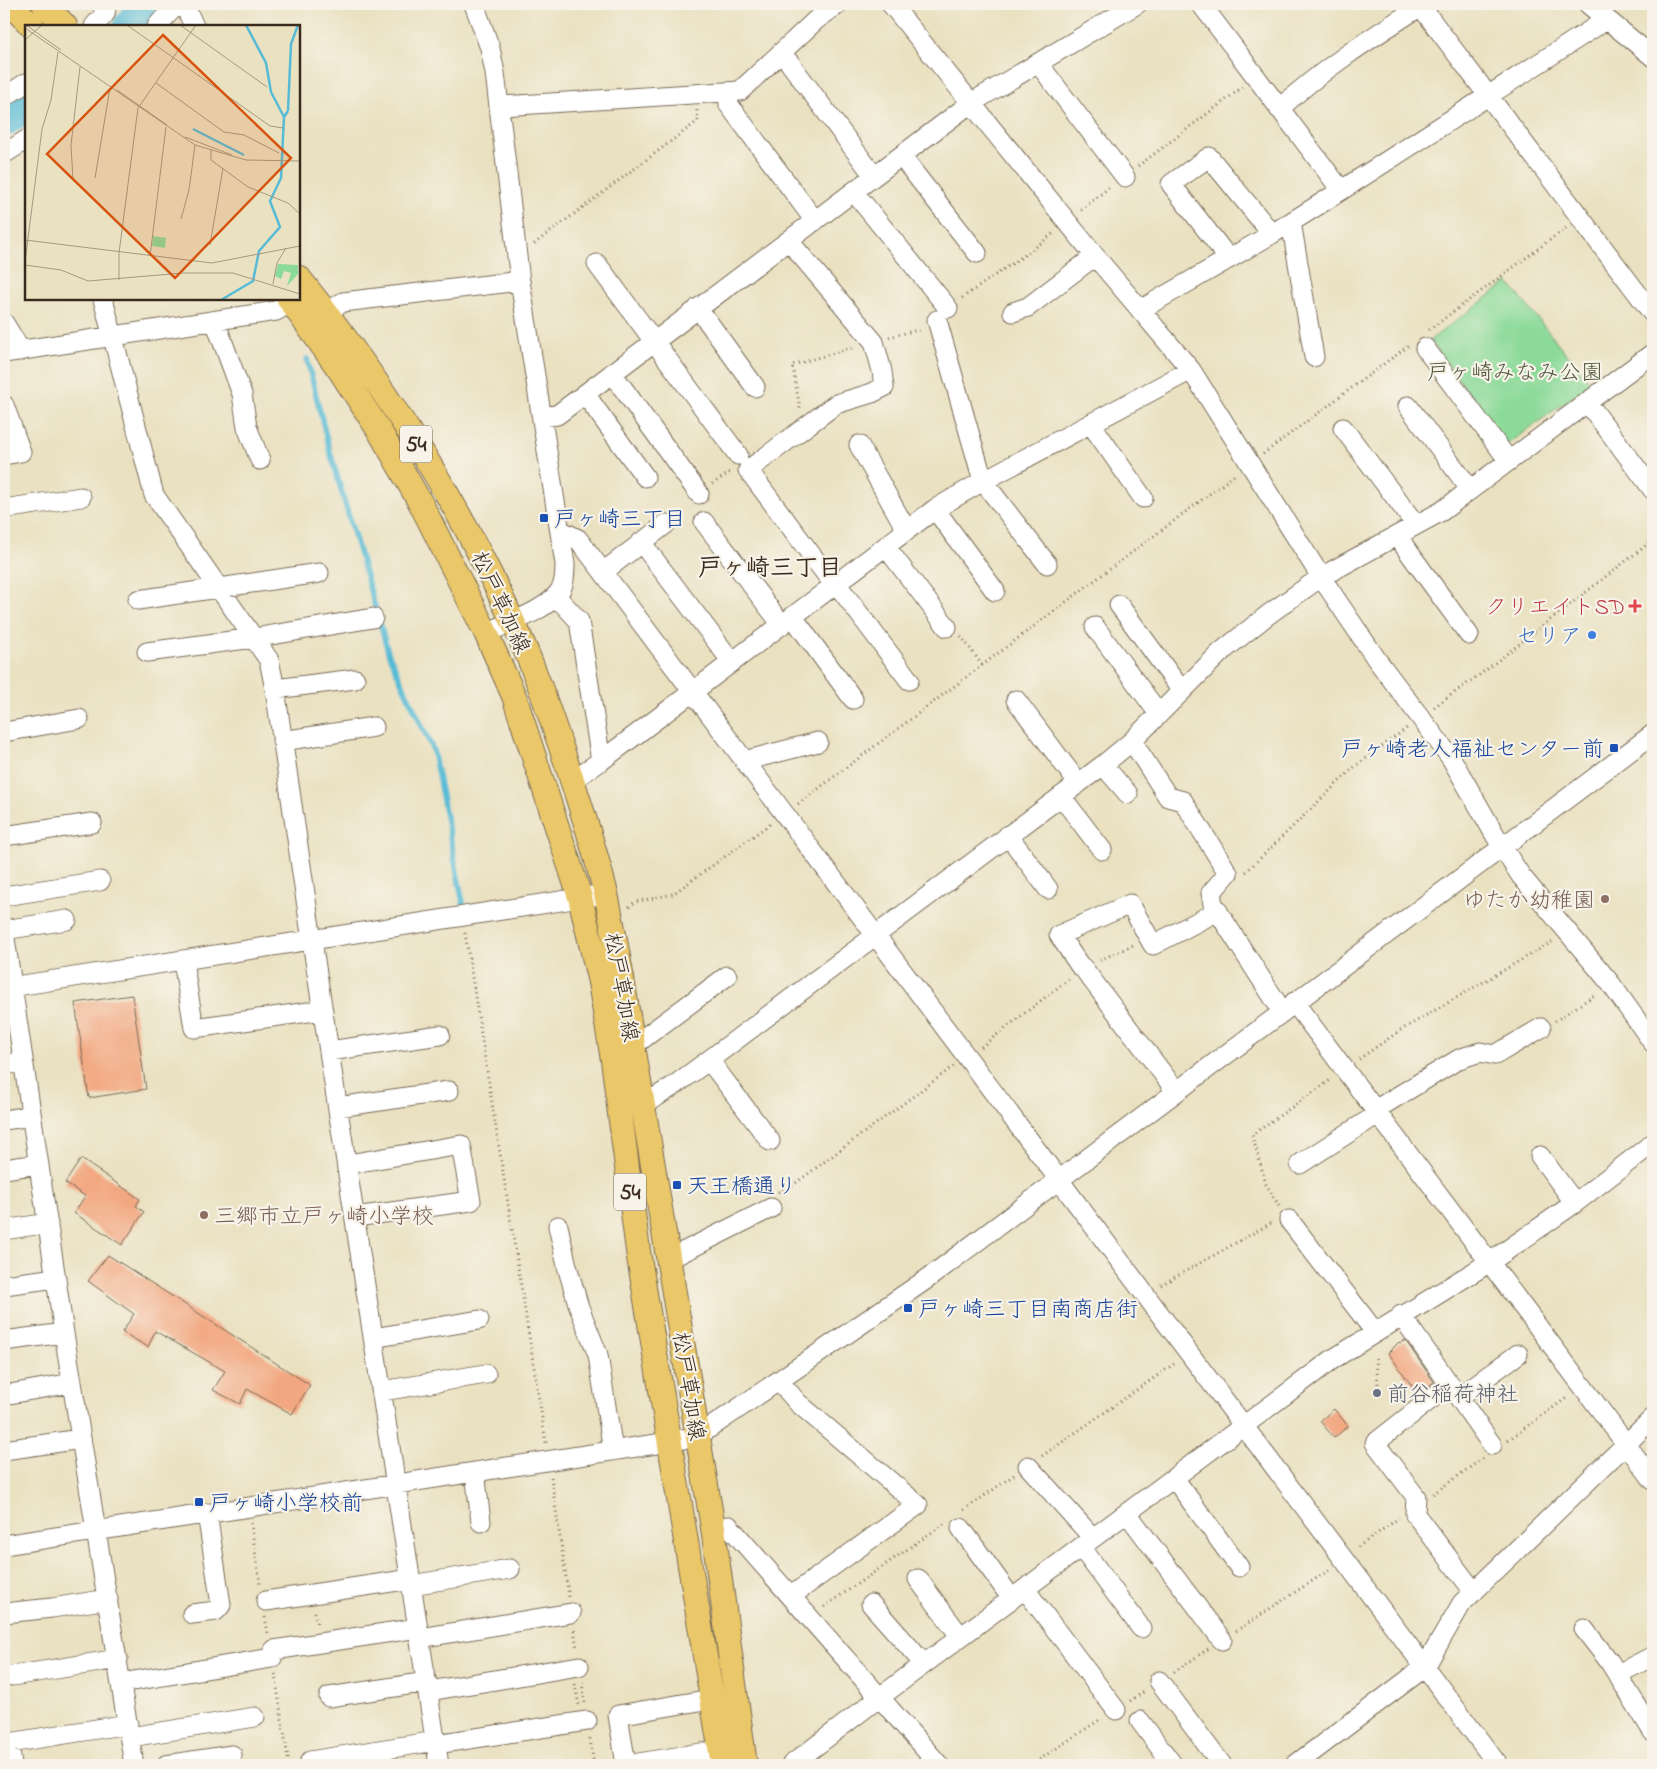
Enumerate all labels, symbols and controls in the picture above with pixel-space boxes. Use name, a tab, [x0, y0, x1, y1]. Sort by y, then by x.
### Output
inset map	[25, 25, 300, 300]
park label: 戸ヶ崎みなみ公園	[1427, 358, 1603, 390]
road number: 54	[400, 426, 432, 462]
place label: 戸ヶ崎三丁目	[554, 505, 686, 537]
marker: 戸ヶ崎三丁目	[538, 512, 550, 524]
street label: 松戸草加線	[462, 547, 537, 660]
district label: 戸ヶ崎三丁目	[698, 552, 842, 587]
place label: クリエイトSD	[1485, 593, 1625, 625]
marker: クリエイトSD	[1629, 600, 1641, 612]
place label: セリア	[1516, 622, 1582, 654]
marker: セリア	[1586, 629, 1598, 641]
place label: 戸ヶ崎老人福祉センター前	[1341, 735, 1604, 767]
marker: 戸ヶ崎老人福祉センター前	[1608, 742, 1620, 754]
place label: ゆたか幼稚園	[1463, 886, 1595, 918]
marker: ゆたか幼稚園	[1599, 893, 1611, 905]
street label: 松戸草加線	[595, 931, 645, 1044]
place label: 天王橋通り	[687, 1172, 797, 1204]
road number: 54	[614, 1174, 646, 1210]
marker: 天王橋通り	[671, 1179, 683, 1191]
place label: 三郷市立戸ヶ崎小学校	[214, 1202, 434, 1234]
marker: 三郷市立戸ヶ崎小学校	[198, 1209, 210, 1221]
place label: 戸ヶ崎三丁目南商店街	[918, 1295, 1138, 1327]
marker: 戸ヶ崎三丁目南商店街	[902, 1302, 914, 1314]
street label: 松戸草加線	[663, 1330, 711, 1443]
place label: 前谷稲荷神社	[1387, 1380, 1519, 1412]
marker: 前谷稲荷神社	[1371, 1387, 1383, 1399]
place label: 戸ヶ崎小学校前	[209, 1489, 363, 1521]
marker: 戸ヶ崎小学校前	[193, 1496, 205, 1508]

